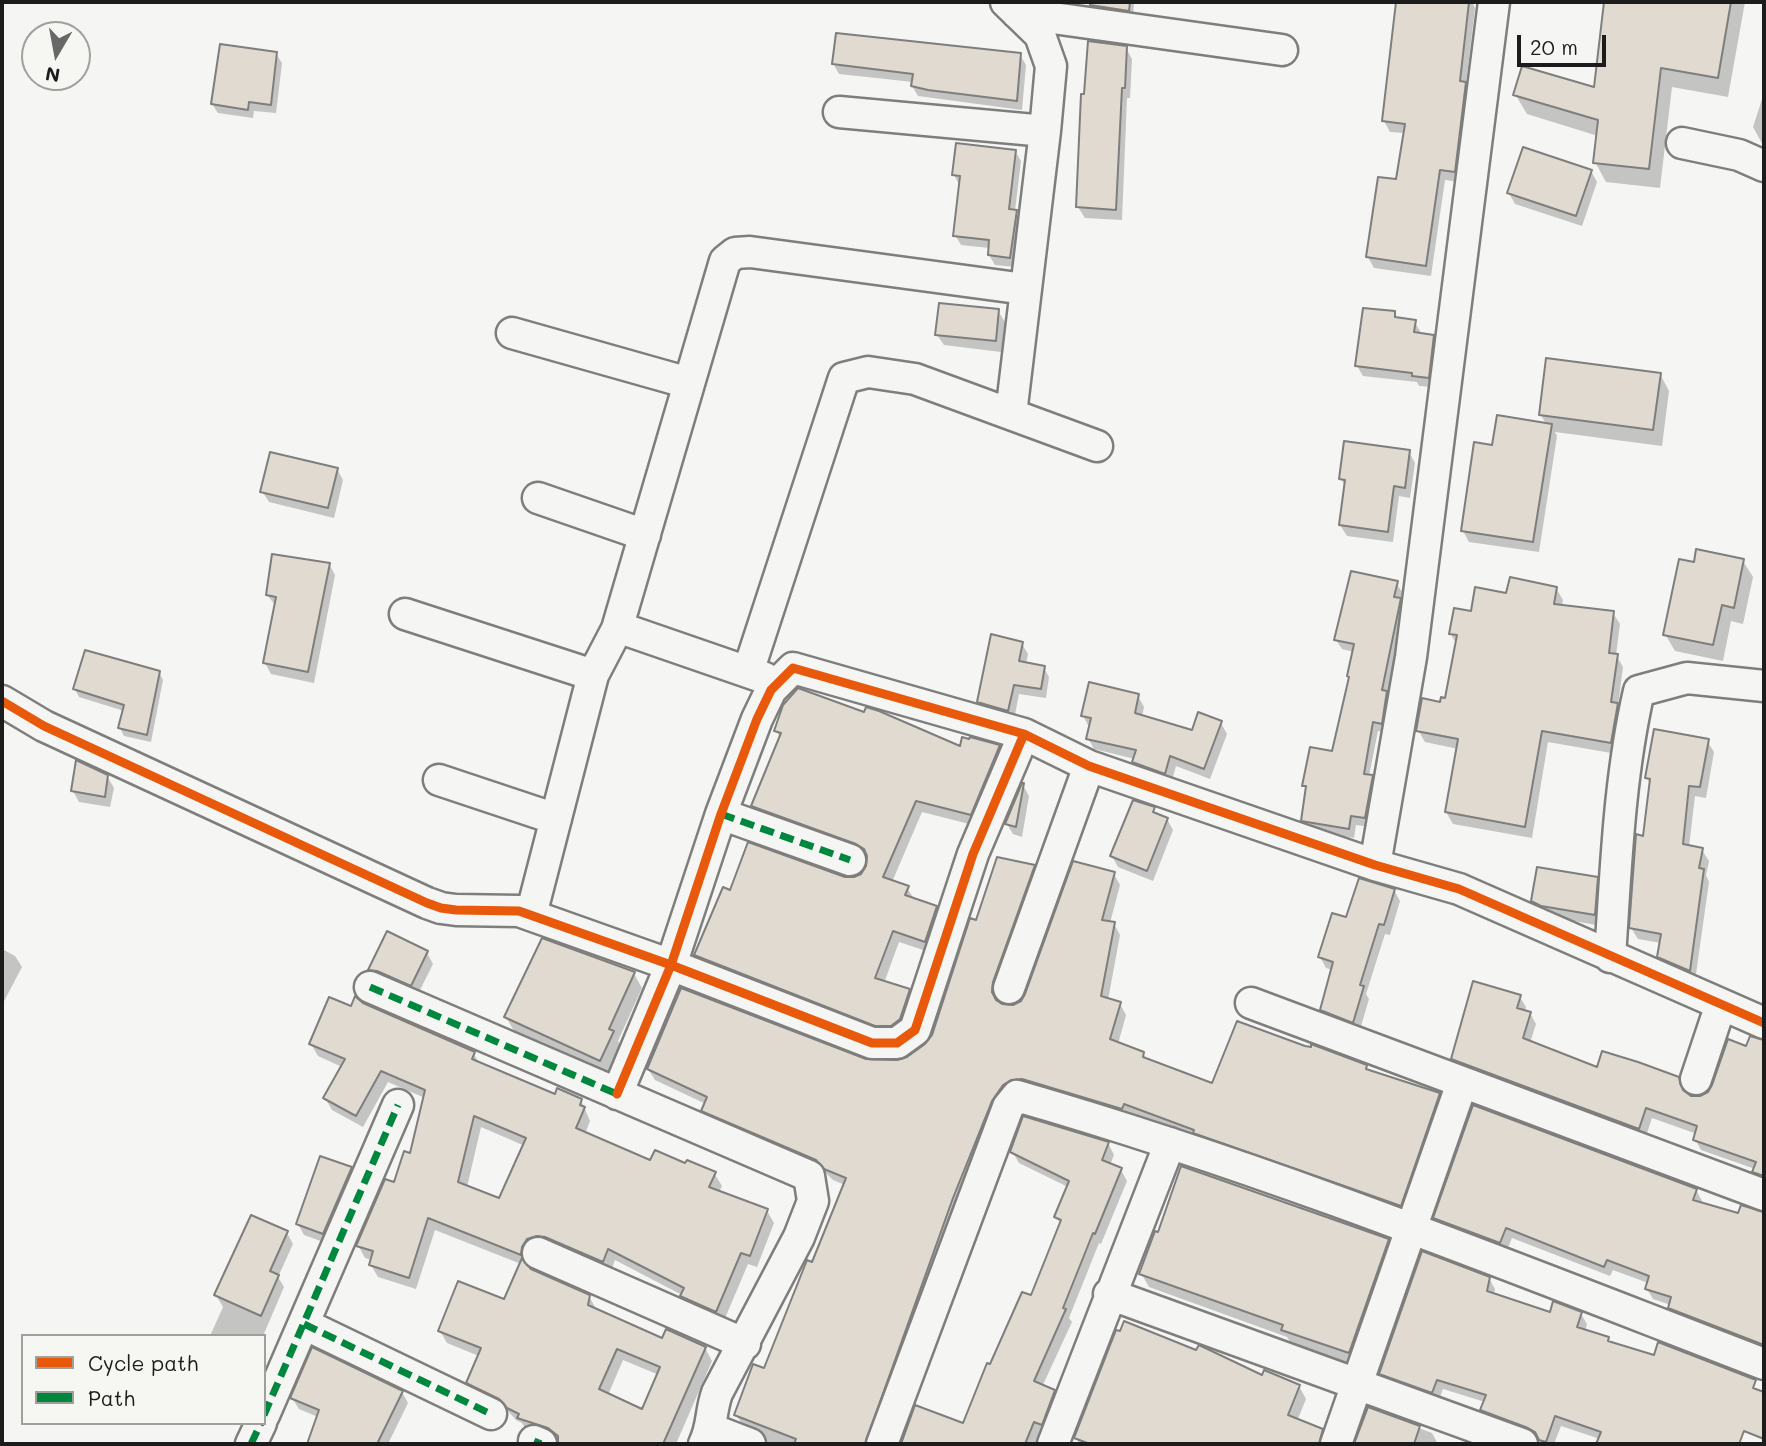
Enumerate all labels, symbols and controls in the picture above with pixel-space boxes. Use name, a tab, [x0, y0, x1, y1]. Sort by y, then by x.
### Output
north arrow	[21, 21, 91, 91]
scale bar	[1521, 21, 1610, 65]
text: 20 m	[1530, 33, 1578, 60]
text: N	[43, 62, 62, 89]
legend	[21, 1334, 266, 1425]
text: Cycle path	[88, 1349, 198, 1376]
text: Path	[88, 1384, 135, 1411]

